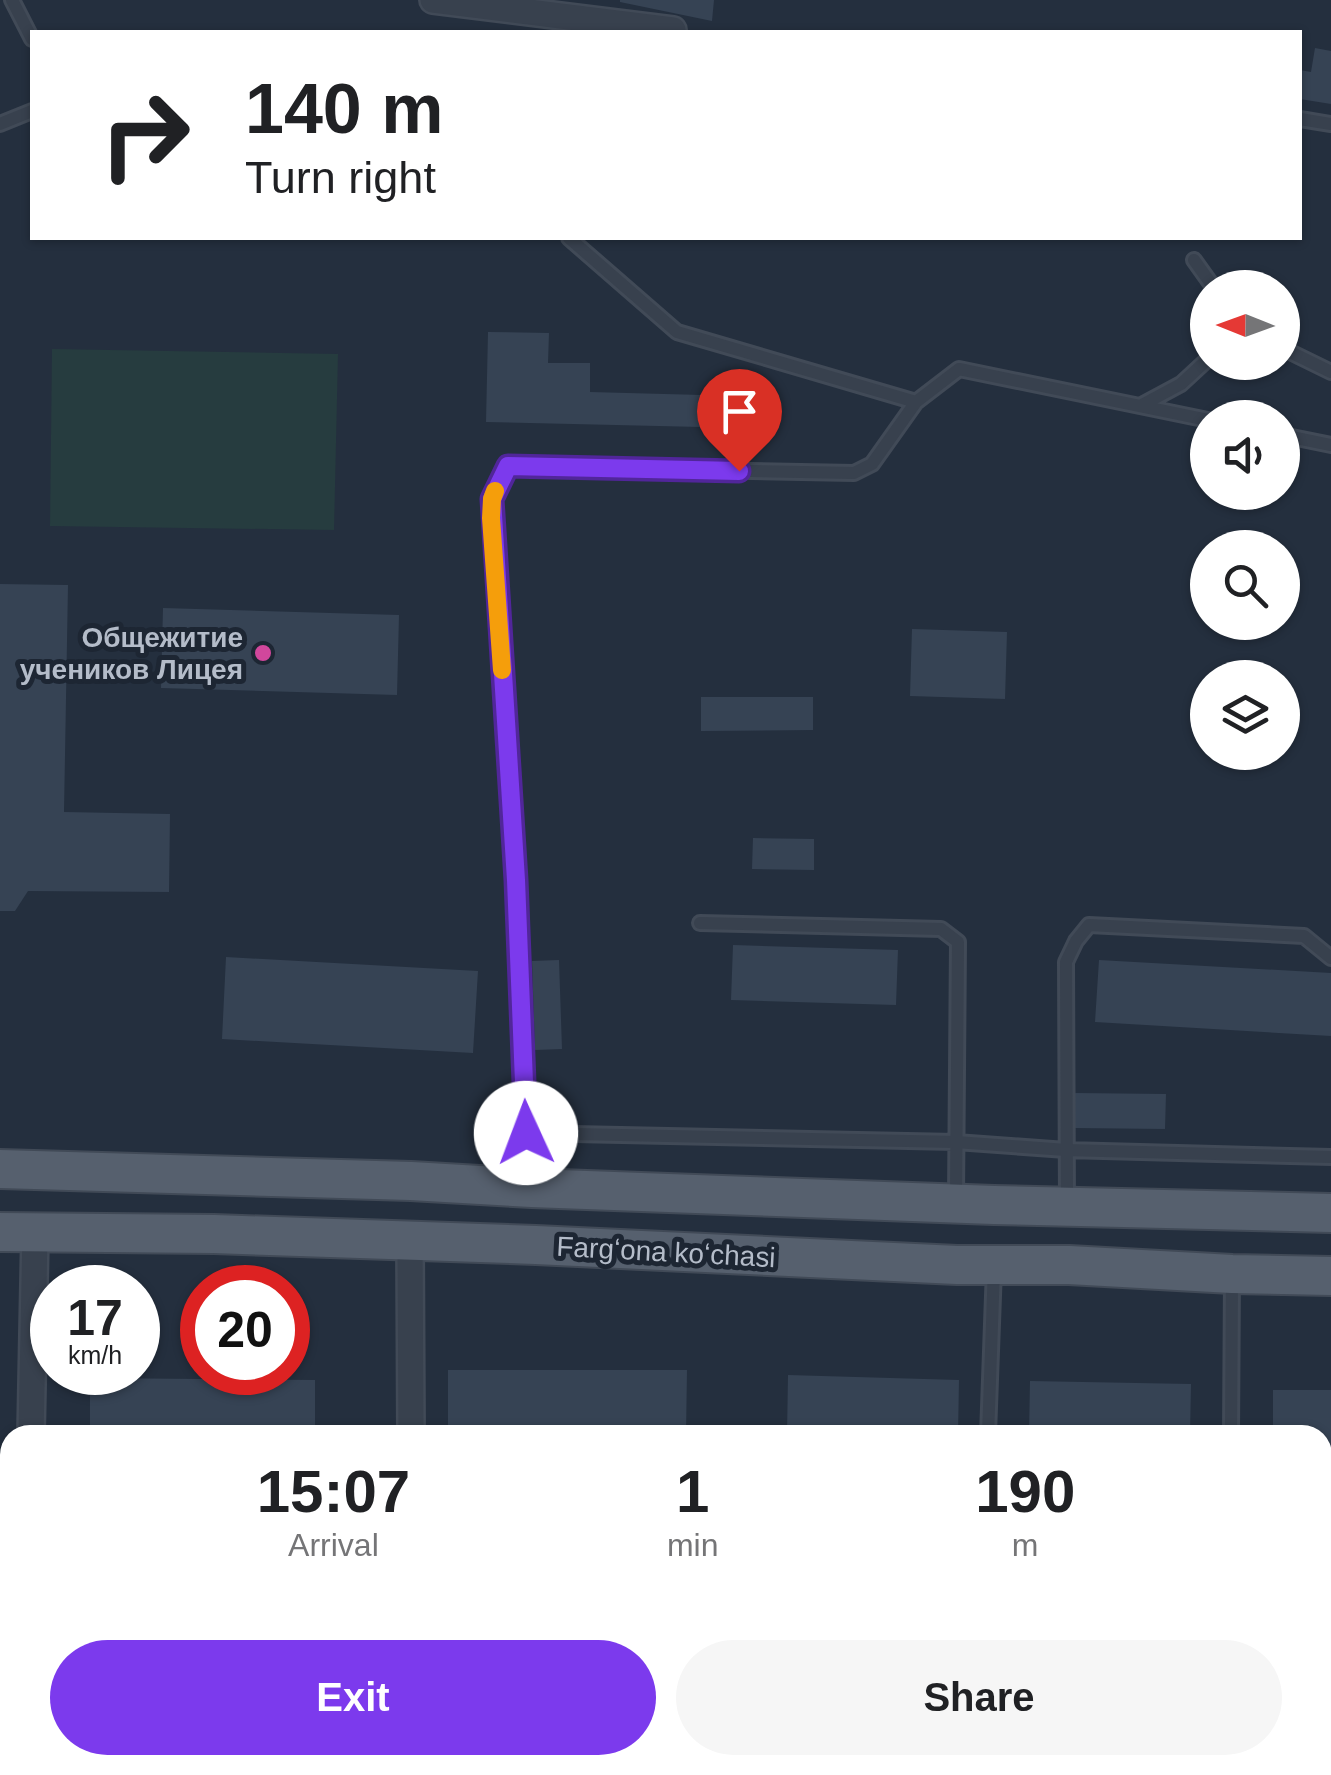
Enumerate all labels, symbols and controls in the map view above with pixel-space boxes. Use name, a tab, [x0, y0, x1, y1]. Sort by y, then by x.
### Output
icon: right	[80, 70, 210, 200]
text: 140 m	[245, 70, 443, 148]
text: Turn right	[245, 152, 436, 203]
north arrow	[1190, 270, 1300, 380]
map controls	[1190, 270, 1300, 770]
pin	[697, 369, 782, 472]
icon: arrive	[712, 384, 767, 439]
button: sound	[1190, 400, 1300, 510]
button: search	[1190, 530, 1300, 640]
place label: Общежитие учеников Лицея	[20, 622, 243, 685]
marker: Общежитие учеников Лицея	[252, 642, 274, 664]
button: layers	[1190, 660, 1300, 770]
position arrow	[474, 1081, 578, 1185]
street label: Fargʻona koʻchasi	[556, 1231, 776, 1273]
speed limit sign: 20	[180, 1265, 310, 1395]
text: 17	[67, 1290, 123, 1346]
text: km/h	[68, 1341, 122, 1369]
text: 15:07	[257, 1458, 410, 1525]
text: 1	[676, 1458, 709, 1525]
text: 190	[975, 1458, 1075, 1525]
text: Arrival	[288, 1527, 379, 1563]
text: min	[667, 1527, 718, 1563]
text: m	[1012, 1527, 1039, 1563]
button: Exit	[50, 1640, 656, 1755]
button: Share	[676, 1640, 1282, 1755]

